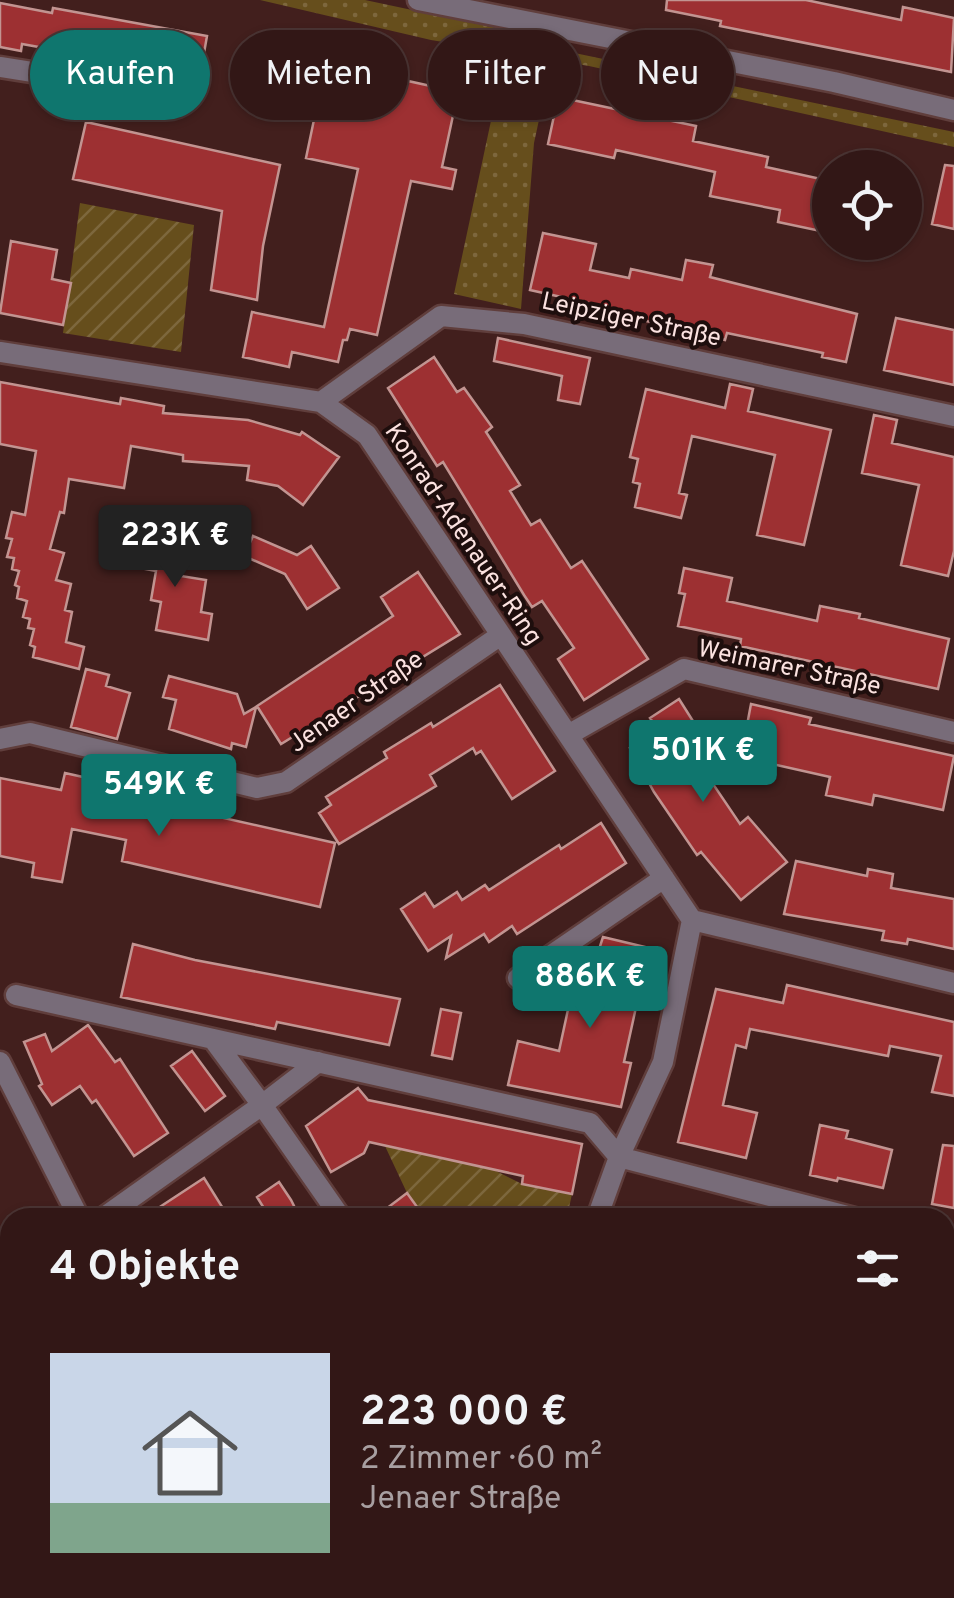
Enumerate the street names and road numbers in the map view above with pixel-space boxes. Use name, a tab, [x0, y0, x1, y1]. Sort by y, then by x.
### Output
street label: Leipziger Straße	[538, 286, 724, 356]
street label: Konrad-Adenauer-Ring	[376, 418, 548, 652]
street label: Weimarer Straße	[695, 634, 883, 704]
street label: Jenaer Straße	[283, 645, 431, 761]

